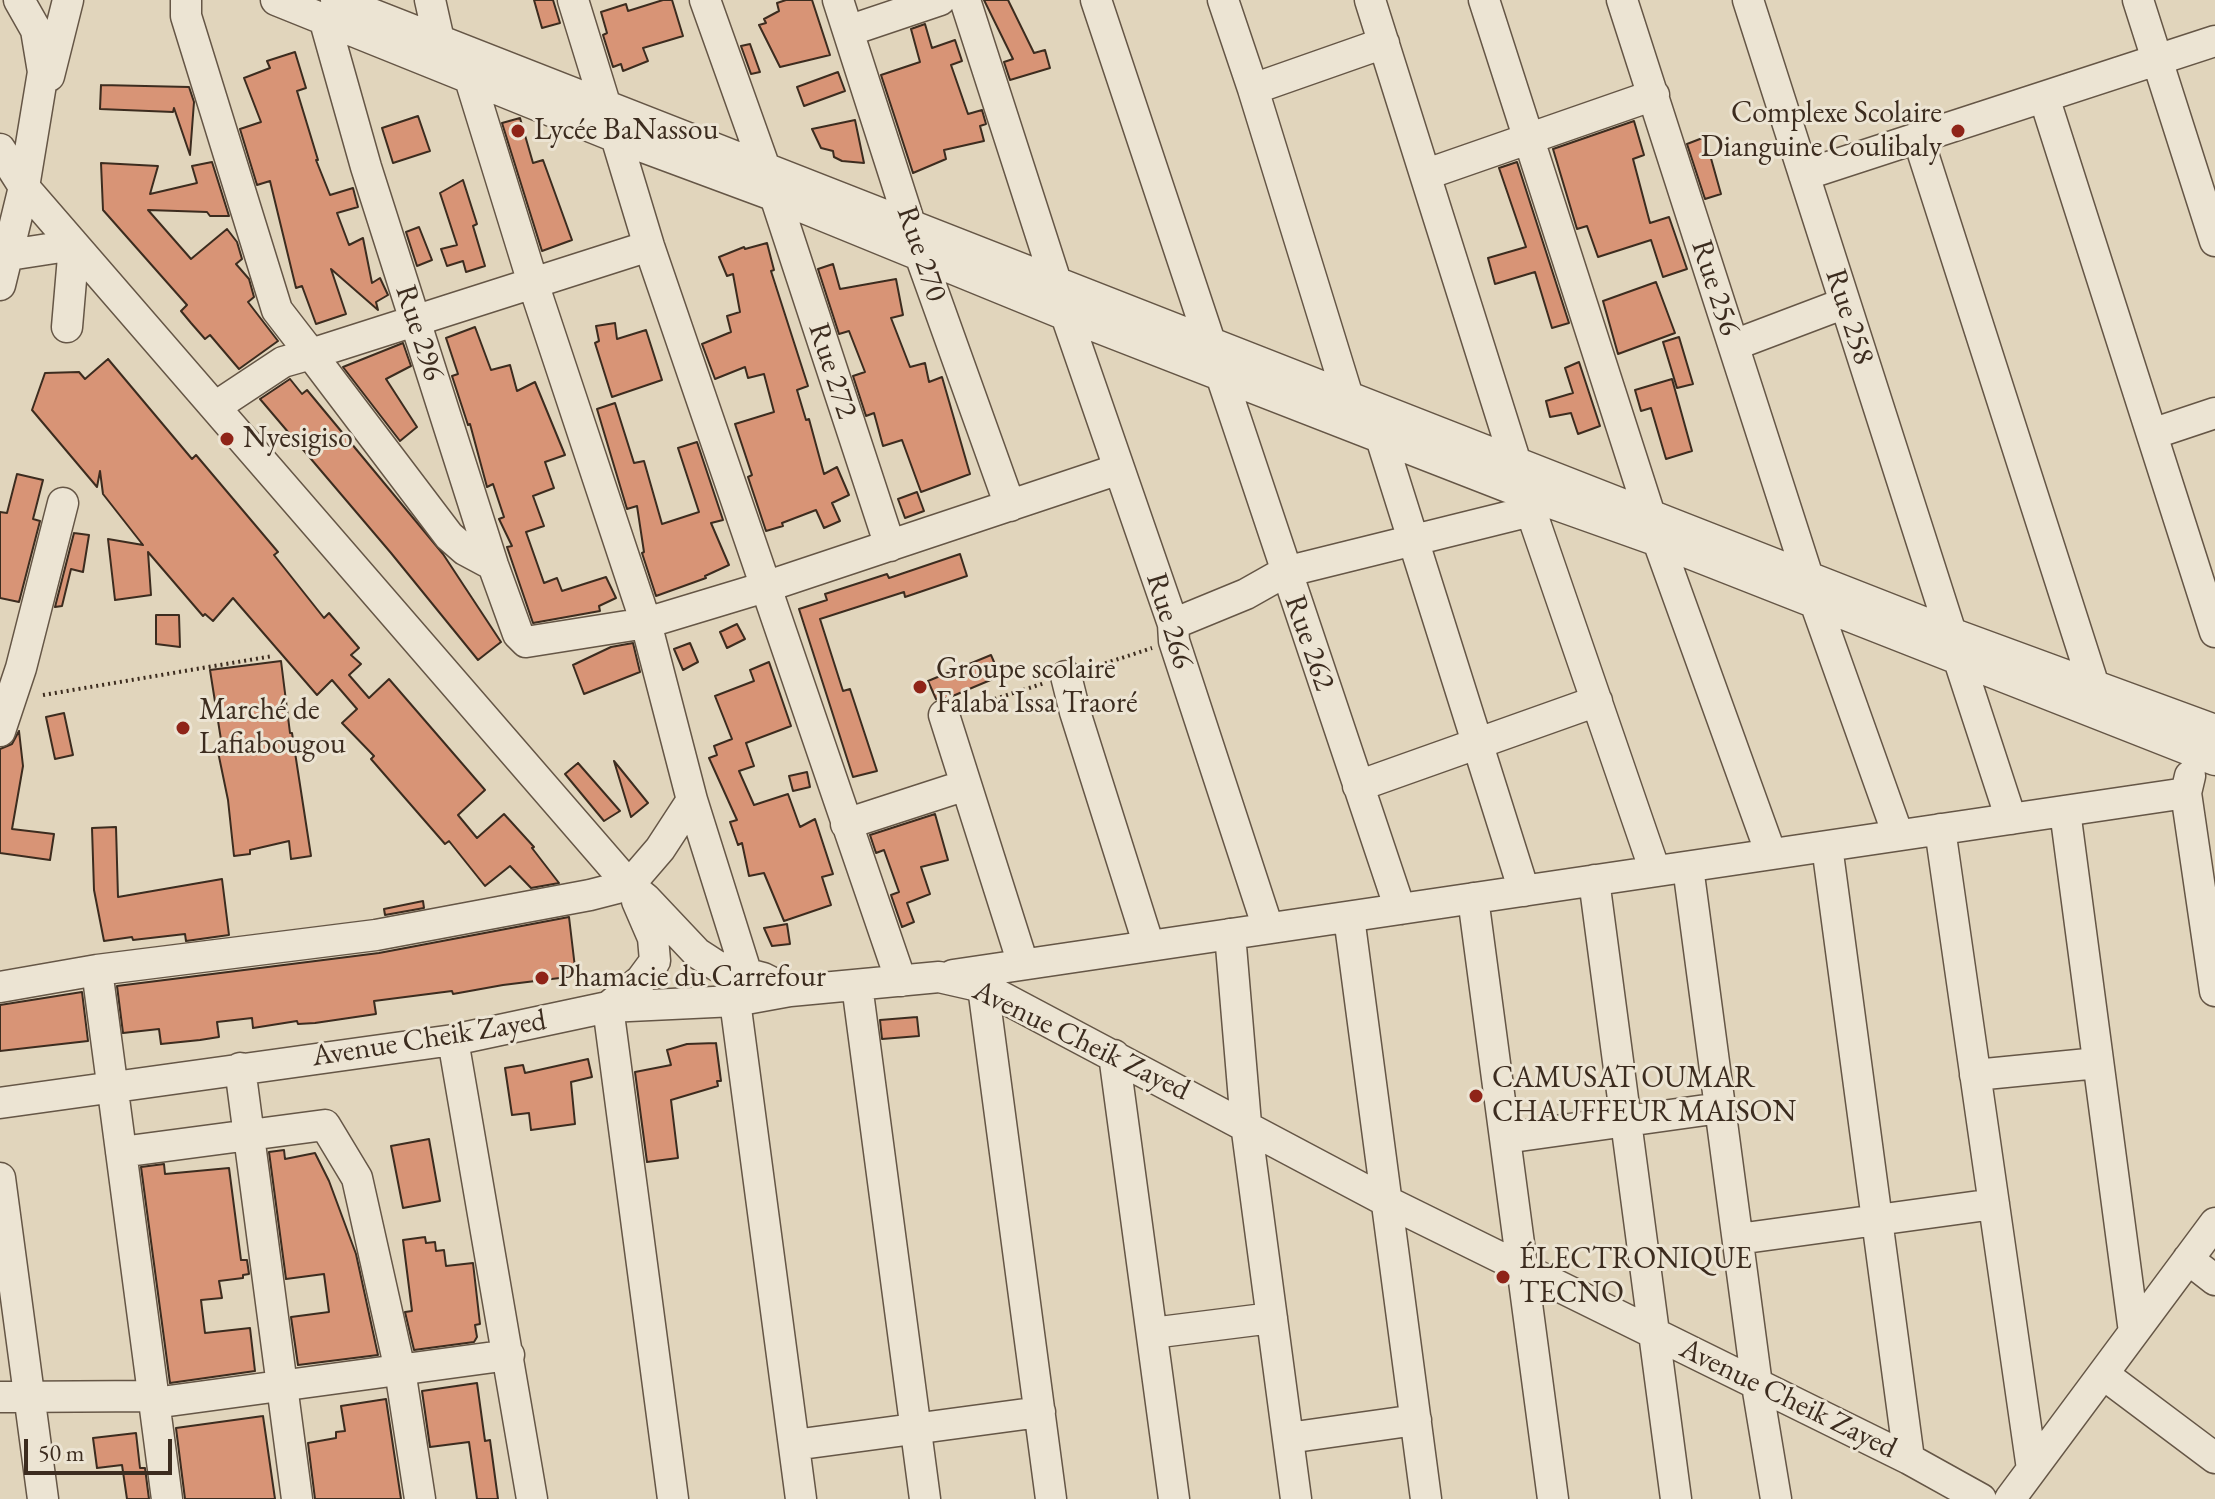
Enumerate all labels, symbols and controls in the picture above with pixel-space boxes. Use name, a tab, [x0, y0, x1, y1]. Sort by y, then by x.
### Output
place label: Complexe Scolaire Dianguine Coulibaly	[1701, 96, 1942, 166]
place label: Lycée BaNassou	[534, 113, 718, 149]
marker: Lycée BaNassou	[509, 122, 527, 140]
marker: Complexe Scolaire Dianguine Coulibaly	[1949, 122, 1967, 140]
street label: Rue 270	[888, 202, 954, 306]
street label: Rue 256	[1683, 236, 1747, 340]
street label: Rue 258	[1817, 265, 1881, 369]
street label: Rue 296	[387, 281, 451, 385]
street label: Rue 272	[800, 319, 864, 423]
place label: Nyesigiso	[243, 421, 353, 457]
marker: Nyesigiso	[218, 430, 236, 448]
street label: Rue 266	[1137, 569, 1201, 673]
street label: Rue 262	[1276, 591, 1342, 695]
place label: Groupe scolaire Falaba Issa Traoré	[936, 652, 1138, 722]
marker: Groupe scolaire Falaba Issa Traoré	[911, 678, 929, 696]
place label: Marché de Lafiabougou	[199, 693, 346, 764]
marker: Marché de Lafiabougou	[174, 719, 192, 737]
place label: Phamacie du Carrefour	[558, 960, 826, 996]
marker: Phamacie du Carrefour	[533, 969, 551, 987]
street label: Avenue Cheik Zayed	[967, 973, 1195, 1109]
street label: Avenue Cheik Zayed	[309, 1003, 549, 1075]
place label: CAMUSAT OUMAR CHAUFFEUR MAISON	[1492, 1061, 1796, 1132]
marker: CAMUSAT OUMAR CHAUFFEUR MAISON	[1467, 1087, 1485, 1105]
place label: ÉLECTRONIQUE TECNO	[1519, 1242, 1752, 1312]
marker: ÉLECTRONIQUE TECNO	[1494, 1268, 1512, 1286]
street label: Avenue Cheik Zayed	[1674, 1331, 1902, 1467]
scale bar	[28, 1423, 176, 1473]
text: 50 m	[38, 1437, 85, 1468]

